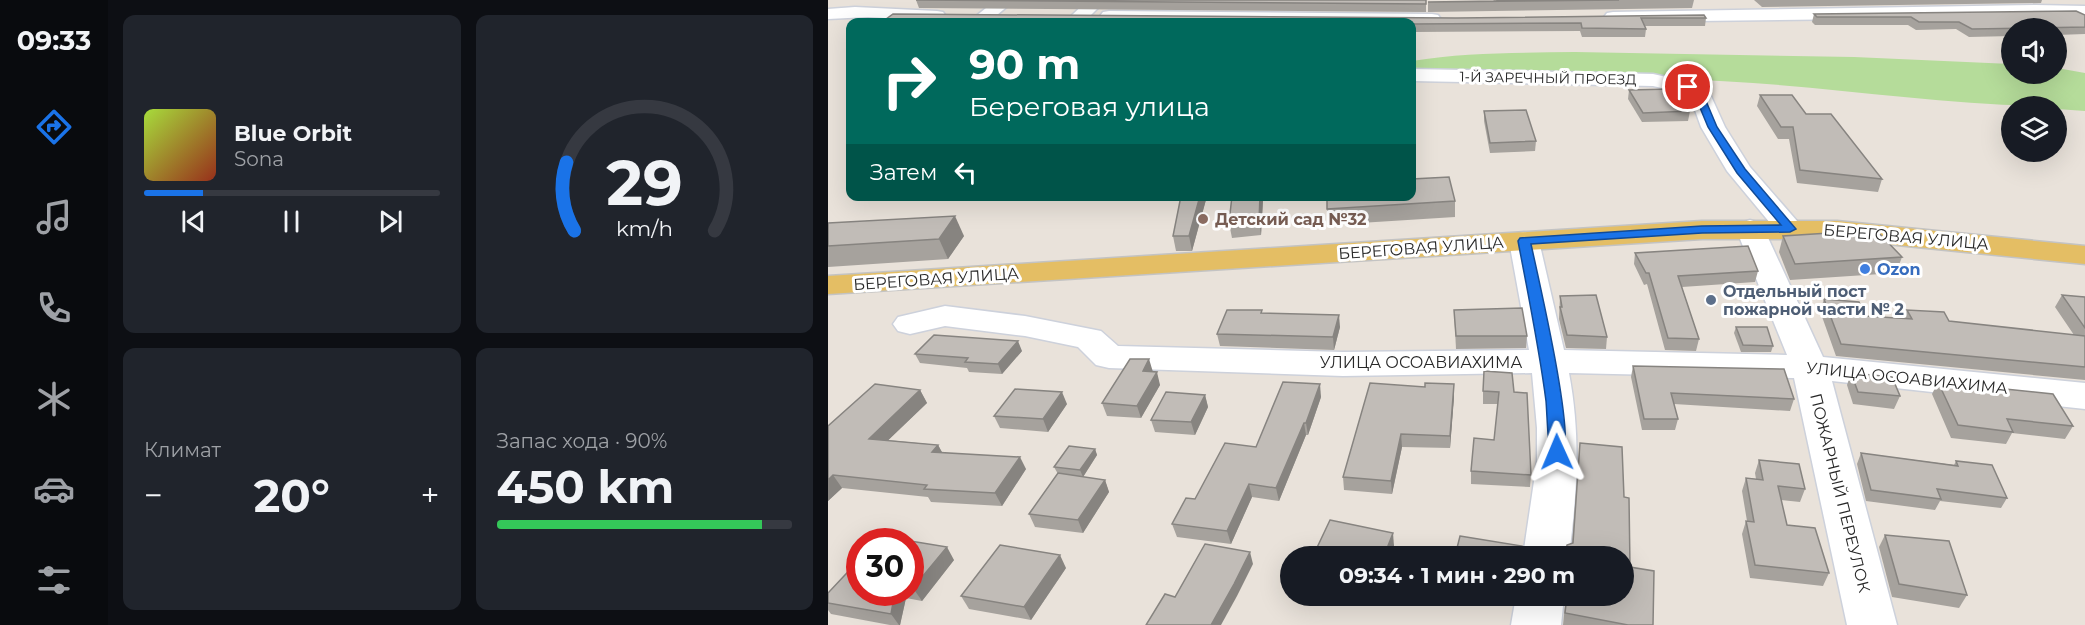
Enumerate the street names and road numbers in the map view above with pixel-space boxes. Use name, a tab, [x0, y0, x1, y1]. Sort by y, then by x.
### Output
street label: 1-Й ЗАРЕЧНЫЙ ПРОЕЗД	[1459, 67, 1637, 89]
street label: БЕРЕГОВАЯ УЛИЦА	[1823, 220, 1989, 254]
street label: БЕРЕГОВАЯ УЛИЦА	[1338, 233, 1504, 263]
street label: БЕРЕГОВАЯ УЛИЦА	[853, 264, 1019, 294]
street label: УЛИЦА ОСОАВИАХИМА	[1320, 353, 1522, 372]
street label: УЛИЦА ОСОАВИАХИМА	[1805, 358, 2009, 398]
street label: ПОЖАРНЫЙ ПЕРЕУЛОК	[1806, 391, 1874, 595]

